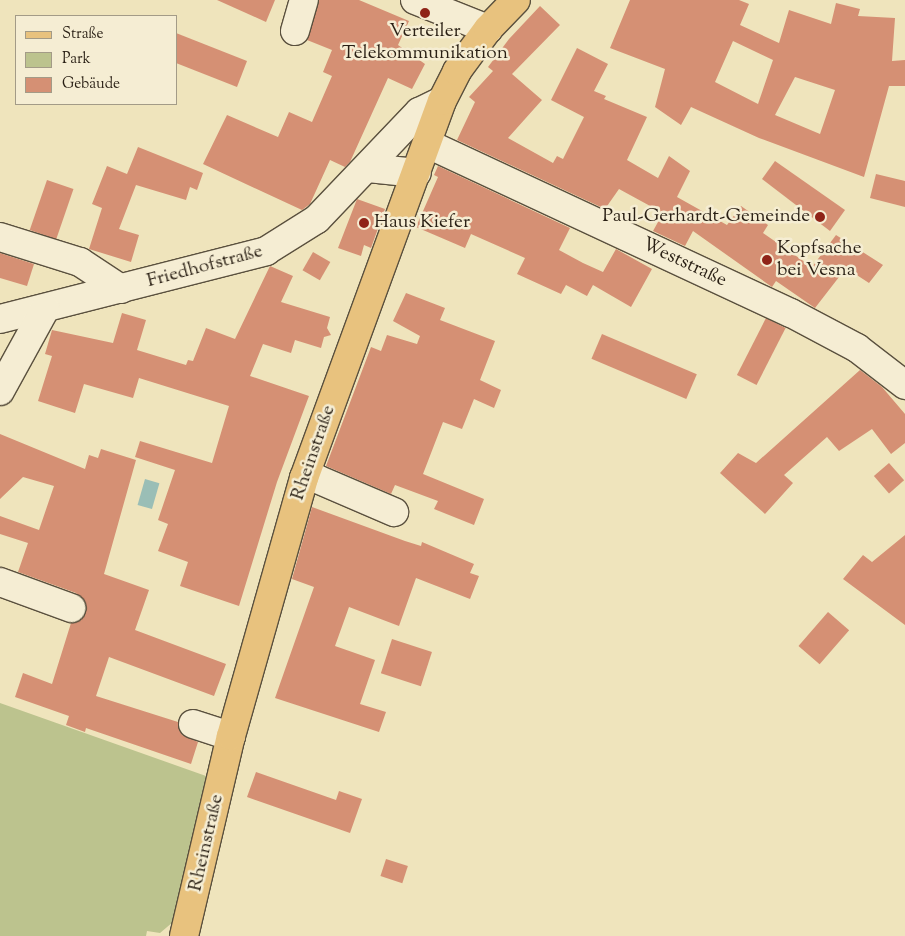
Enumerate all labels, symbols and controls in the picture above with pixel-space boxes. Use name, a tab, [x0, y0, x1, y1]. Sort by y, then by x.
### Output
marker: Verteiler Telekommunikation	[419, 7, 431, 19]
legend	[15, 15, 178, 105]
place label: Verteiler Telekommunikation	[342, 21, 508, 65]
text: Straße	[62, 24, 104, 45]
text: Park	[62, 49, 91, 70]
text: Gebäude	[62, 74, 120, 95]
place label: Paul-Gerhardt-Gemeinde	[602, 206, 810, 228]
marker: Paul-Gerhardt-Gemeinde	[814, 211, 826, 223]
place label: Haus Kiefer	[374, 212, 470, 234]
marker: Haus Kiefer	[358, 217, 370, 229]
street label: Weststraße	[638, 233, 730, 293]
place label: Kopfsache bei Vesna	[777, 238, 861, 282]
street label: Friedhofstraße	[145, 241, 265, 293]
marker: Kopfsache bei Vesna	[761, 254, 773, 266]
street label: Rheinstraße	[287, 403, 341, 503]
street label: Rheinstraße	[185, 792, 229, 894]

